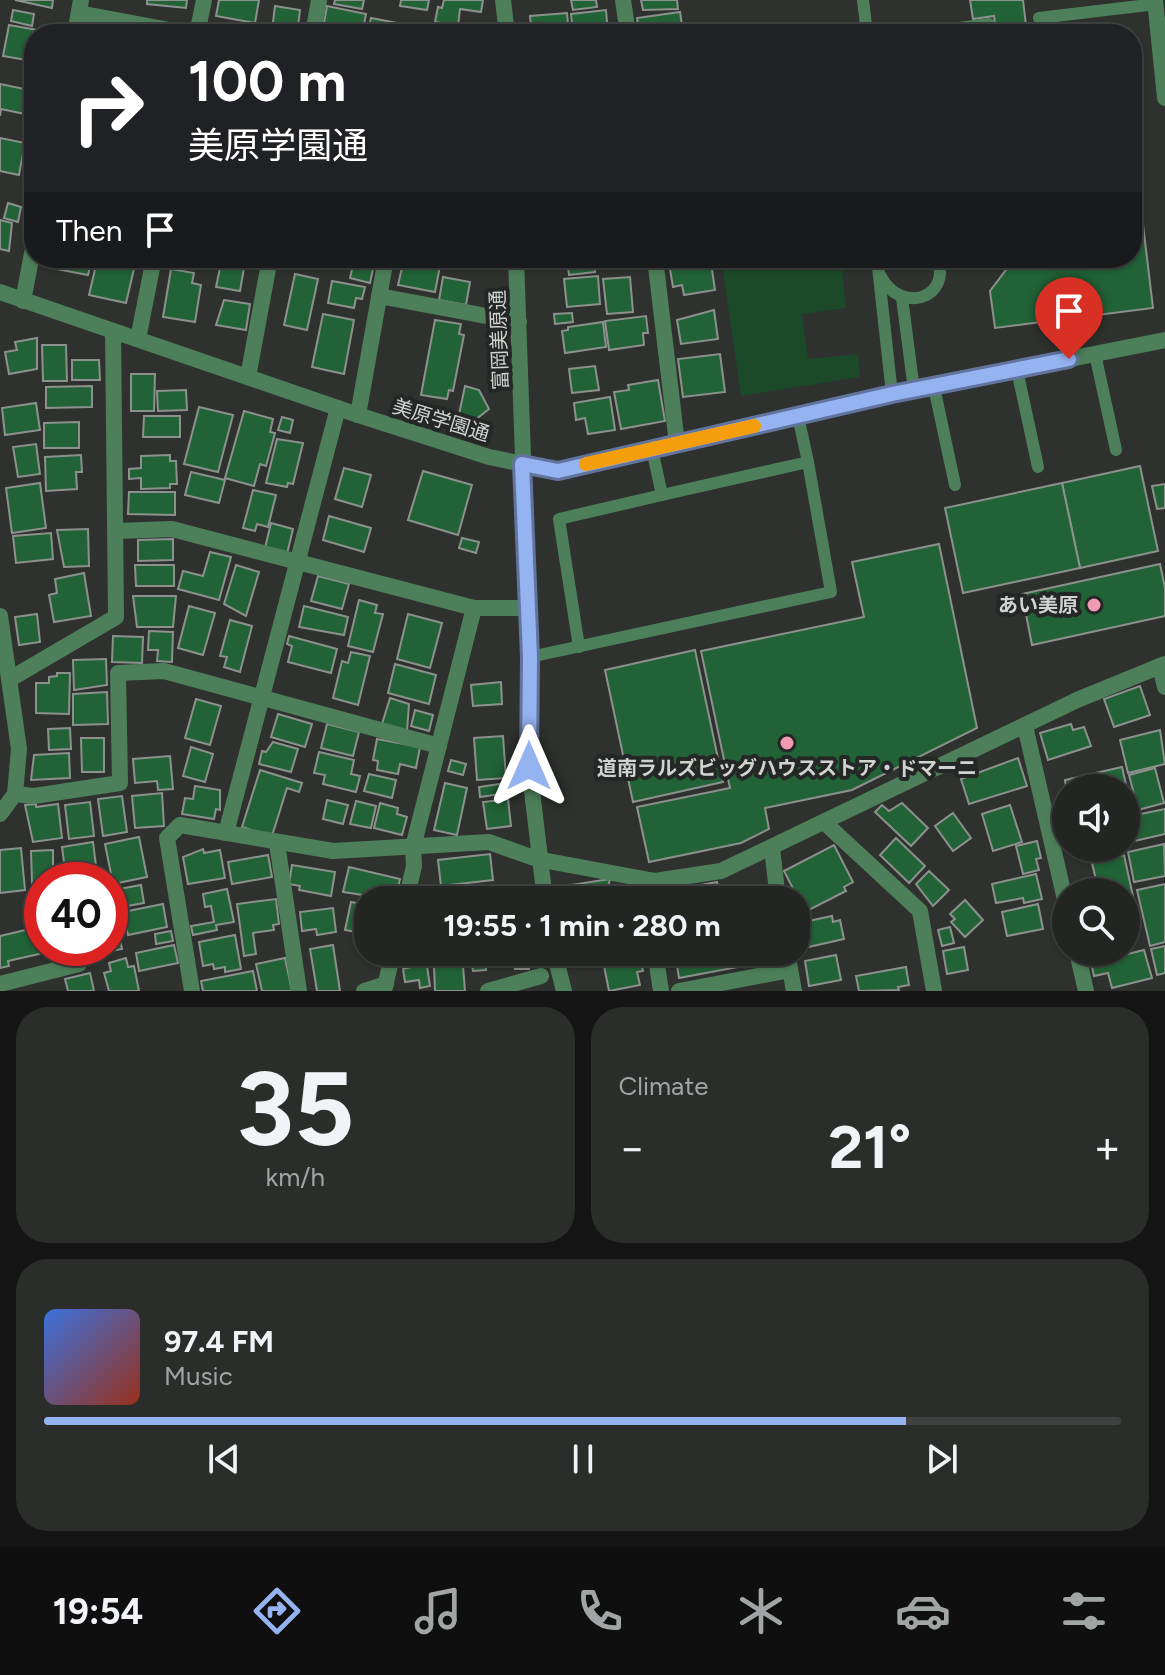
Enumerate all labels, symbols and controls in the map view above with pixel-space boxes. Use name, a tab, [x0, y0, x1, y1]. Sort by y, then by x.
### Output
text: 100 m	[188, 48, 346, 115]
icon: right	[56, 56, 160, 160]
text: 美原学園通	[188, 124, 368, 167]
icon: arrive	[138, 208, 182, 252]
text: Then	[56, 212, 122, 249]
pin	[1035, 277, 1103, 359]
icon: arrive	[1047, 289, 1091, 333]
street label: 富岡美原通	[485, 290, 513, 390]
street label: 美原学園通	[390, 394, 492, 446]
place label: あい美原	[998, 593, 1078, 617]
marker: あい美原	[1085, 596, 1103, 614]
position arrow	[487, 724, 571, 808]
marker: 道南ラルズビッグハウスストア・ドマーニ	[778, 734, 796, 752]
place label: 道南ラルズビッグハウスストア・ドマーニ	[597, 756, 977, 780]
map controls	[1052, 774, 1140, 966]
button: sound	[1052, 774, 1140, 862]
speed limit sign: 40	[24, 862, 128, 966]
button: search	[1052, 878, 1140, 966]
text: 19:55 · 1 min · 280 m	[443, 907, 721, 944]
text: 35	[236, 1046, 354, 1171]
text: Climate	[619, 1070, 708, 1102]
text: 21°	[828, 1111, 911, 1183]
text: −	[619, 1121, 646, 1174]
text: +	[1094, 1121, 1121, 1174]
text: km/h	[266, 1161, 325, 1193]
text: 97.4 FM	[164, 1323, 274, 1360]
text: Music	[164, 1360, 233, 1392]
icon: previous	[202, 1437, 246, 1481]
icon: pause	[561, 1437, 605, 1481]
icon: next	[920, 1437, 964, 1481]
icon: directions	[249, 1583, 305, 1639]
icon: music	[410, 1583, 466, 1639]
icon: phone	[572, 1583, 628, 1639]
icon: climate	[733, 1583, 789, 1639]
icon: car	[895, 1583, 951, 1639]
icon: filters	[1056, 1583, 1112, 1639]
text: 19:54	[53, 1590, 143, 1633]

